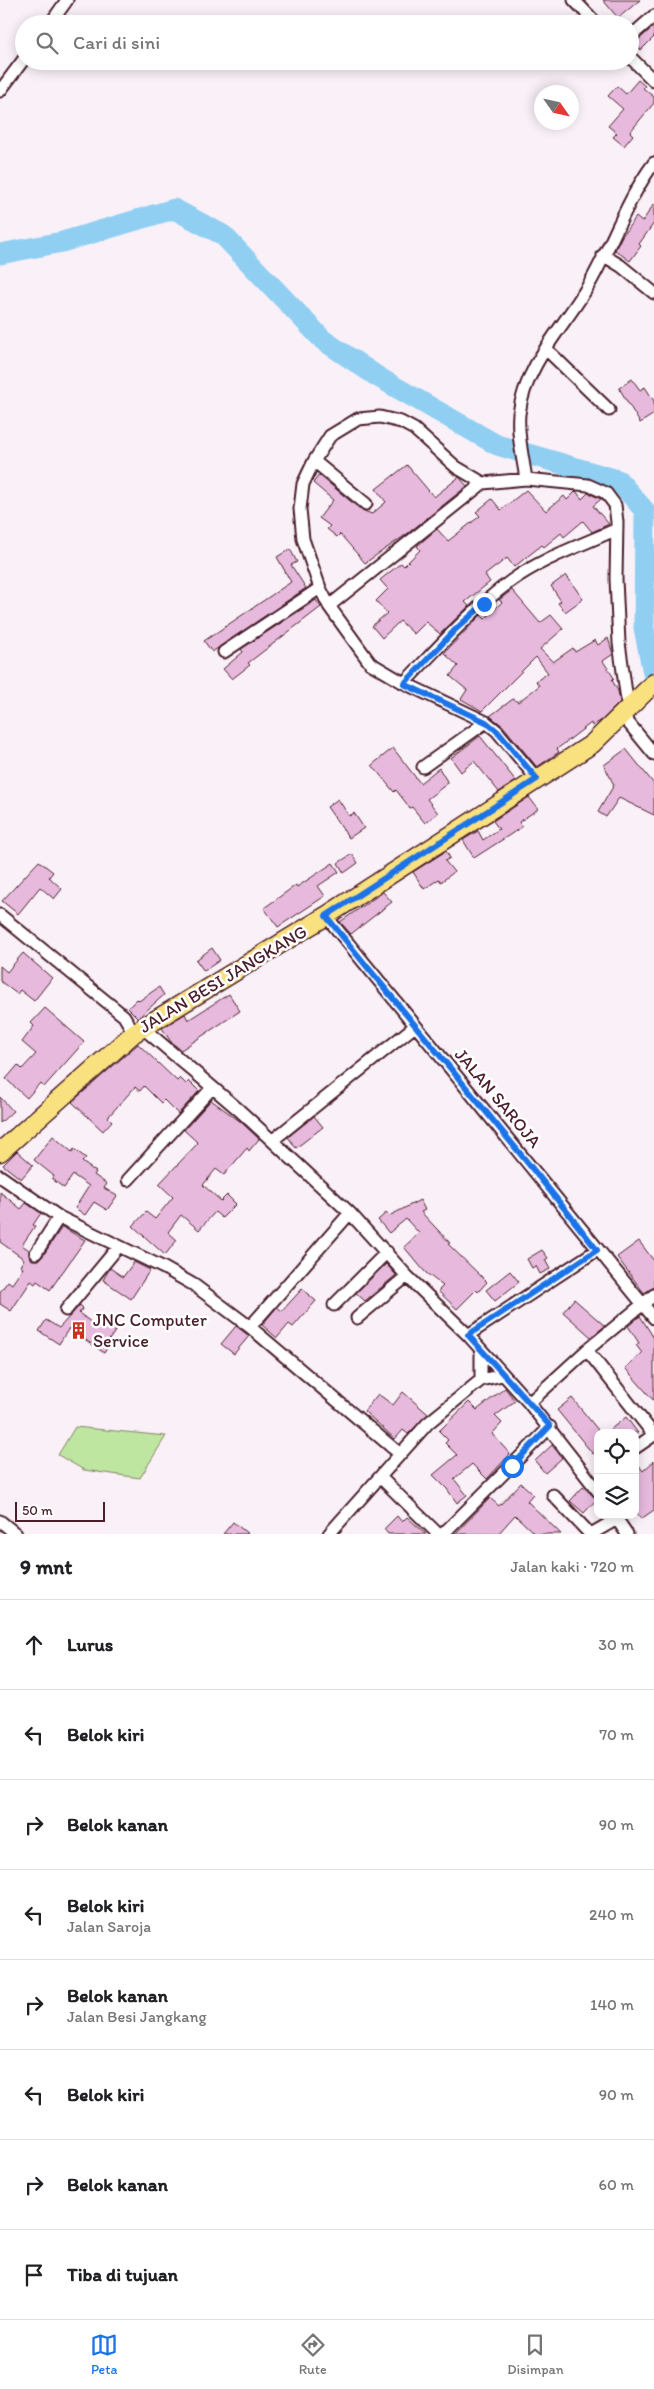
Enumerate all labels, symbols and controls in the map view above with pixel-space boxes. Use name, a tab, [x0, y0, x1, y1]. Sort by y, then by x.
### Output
search box	[15, 15, 639, 70]
icon: search	[33, 29, 61, 57]
text: Cari di sini	[73, 31, 160, 54]
north arrow	[534, 85, 579, 130]
route end	[473, 593, 496, 616]
street label: JALAN BESI JANGKANG	[135, 920, 311, 1038]
street label: JALAN SAROJA	[450, 1044, 546, 1153]
place label: JNC Computer Service	[93, 1309, 208, 1352]
building icon: JNC Computer Service	[69, 1320, 89, 1340]
map controls	[594, 1429, 639, 1519]
button: locate	[594, 1429, 639, 1474]
route start	[501, 1455, 524, 1478]
button: layers	[594, 1474, 639, 1519]
scale bar	[15, 1499, 105, 1522]
text: 50 m	[22, 1502, 53, 1519]
text: 9 mnt	[20, 1554, 72, 1579]
text: Jalan kaki · 720 m	[510, 1557, 634, 1576]
icon: ahead	[20, 1631, 48, 1659]
text: Lurus	[67, 1633, 113, 1656]
text: 30 m	[598, 1635, 634, 1654]
icon: left	[20, 1721, 48, 1749]
text: Belok kiri	[67, 1723, 144, 1746]
text: 70 m	[599, 1725, 634, 1744]
icon: right	[20, 1811, 48, 1839]
text: Belok kanan	[67, 1813, 168, 1836]
text: 90 m	[599, 1815, 634, 1834]
text: Belok kiri	[67, 1894, 144, 1917]
icon: left	[20, 1901, 48, 1929]
text: 240 m	[589, 1905, 634, 1924]
text: Jalan Saroja	[67, 1917, 151, 1936]
text: Belok kanan	[67, 1984, 168, 2007]
icon: right	[20, 1991, 48, 2019]
text: 140 m	[590, 1995, 634, 2014]
text: Jalan Besi Jangkang	[67, 2007, 207, 2026]
icon: left	[20, 2081, 48, 2109]
text: Belok kiri	[67, 2083, 144, 2106]
text: 90 m	[599, 2085, 634, 2104]
icon: right	[20, 2171, 48, 2199]
text: Belok kanan	[67, 2173, 168, 2196]
text: 60 m	[599, 2175, 634, 2194]
icon: arrive	[20, 2261, 48, 2289]
text: Tiba di tujuan	[67, 2263, 178, 2286]
tab: Peta	[90, 2331, 118, 2378]
tab: Rute	[299, 2331, 327, 2378]
tab: Disimpan	[507, 2331, 564, 2378]

